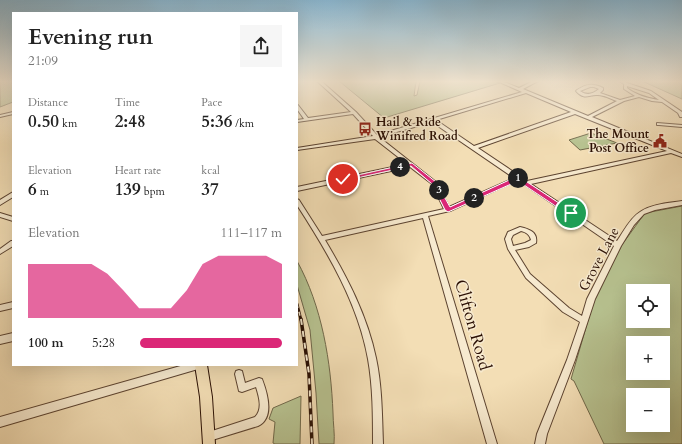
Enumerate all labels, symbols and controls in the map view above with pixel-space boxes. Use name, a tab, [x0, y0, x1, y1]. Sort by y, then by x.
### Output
text: Evening run	[28, 22, 153, 52]
button: share	[240, 25, 282, 67]
text: 21:09	[28, 52, 58, 70]
text: Distance	[28, 95, 68, 110]
text: Time	[115, 95, 140, 110]
text: Pace	[201, 95, 223, 110]
text: 0.50	[28, 110, 59, 133]
text: 2:48	[115, 110, 146, 133]
text: 5:36	[201, 110, 232, 133]
place label: Hail & Ride Winifred Road	[375, 114, 458, 144]
text: km	[59, 116, 77, 131]
text: /km	[232, 116, 254, 131]
bus stop icon: Hail & Ride Winifred Road	[357, 121, 373, 137]
place label: The Mount Post Office	[587, 126, 650, 156]
public building icon: The Mount Post Office	[652, 133, 668, 149]
pin: 4	[390, 157, 410, 177]
text: 4	[397, 159, 403, 174]
pin	[326, 162, 360, 196]
text: Elevation	[28, 163, 72, 178]
text: Heart rate	[115, 163, 161, 178]
text: kcal	[201, 163, 220, 178]
icon: check	[332, 168, 354, 190]
pin: 1	[508, 168, 528, 188]
text: 1	[515, 170, 521, 185]
text: 6	[28, 178, 37, 201]
text: 139	[115, 178, 141, 201]
text: 37	[201, 178, 219, 201]
pin: 3	[429, 180, 449, 200]
text: 3	[436, 182, 442, 197]
text: m	[37, 184, 49, 199]
text: bpm	[141, 184, 165, 199]
pin: 2	[464, 188, 484, 208]
text: 2	[471, 190, 477, 205]
pin	[554, 196, 588, 230]
icon: arrive	[560, 202, 582, 224]
text: Elevation	[28, 224, 80, 242]
text: 111–117 m	[220, 224, 282, 242]
street label: Grove Lane	[574, 224, 624, 294]
street label: Clifton Road	[449, 277, 497, 373]
map controls	[626, 284, 670, 432]
button: locate	[626, 284, 670, 328]
text: 100 m	[28, 334, 63, 352]
text: 5:28	[92, 334, 115, 352]
button: +	[626, 336, 670, 380]
button: −	[626, 388, 670, 432]

